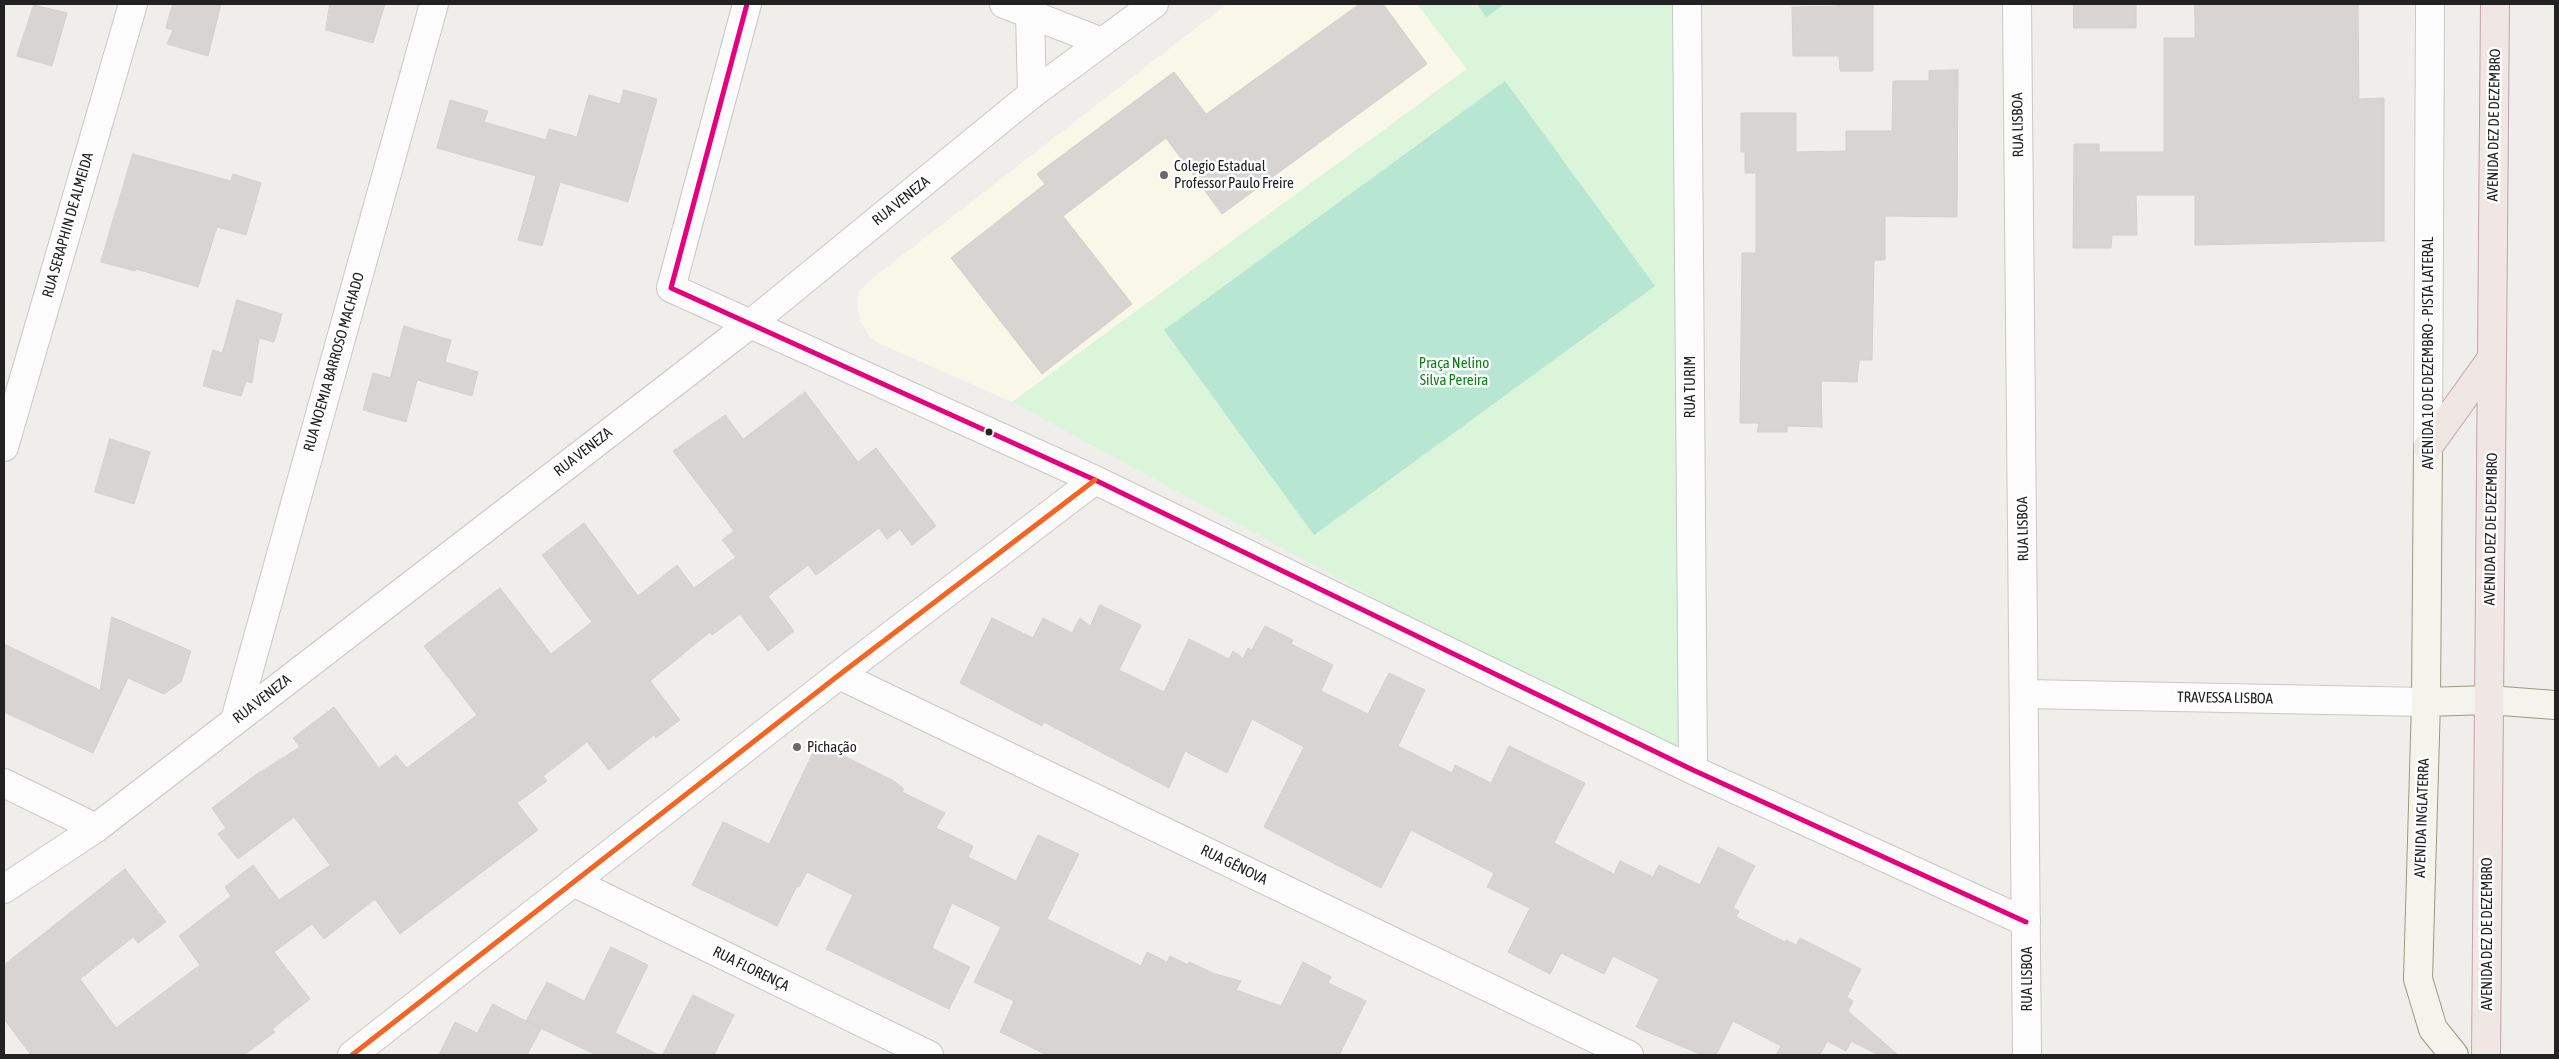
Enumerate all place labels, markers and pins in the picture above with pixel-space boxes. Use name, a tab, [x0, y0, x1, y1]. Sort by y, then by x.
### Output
place label: Colegio Estadual Professor Paulo Freire	[1174, 157, 1294, 192]
marker: Colegio Estadual Professor Paulo Freire	[1158, 169, 1170, 181]
unlabelled marker	[984, 427, 994, 437]
place label: Pichação	[807, 738, 857, 756]
marker: Pichação	[791, 741, 803, 753]

